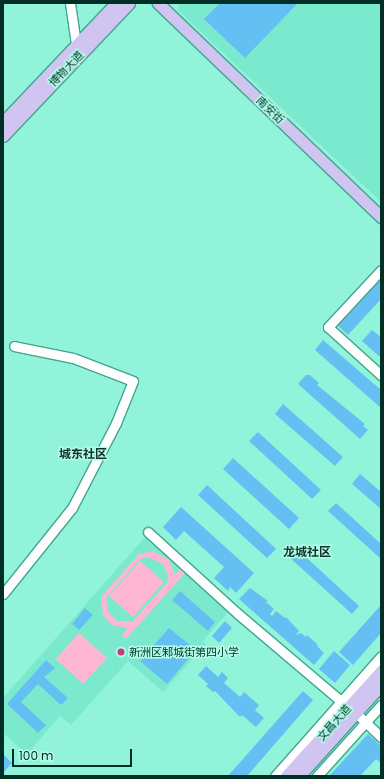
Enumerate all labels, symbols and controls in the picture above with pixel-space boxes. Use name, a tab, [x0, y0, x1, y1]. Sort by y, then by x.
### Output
street label: 博物大道	[46, 49, 86, 89]
street label: 南安街	[254, 94, 286, 126]
district label: 城东社区	[59, 447, 107, 461]
district label: 龙城社区	[283, 545, 331, 559]
place label: 新洲区邾城街第四小学	[129, 645, 239, 659]
marker: 新洲区邾城街第四小学	[116, 647, 126, 657]
street label: 文昌大道	[314, 702, 354, 744]
scale bar	[14, 741, 134, 767]
text: 100 m	[19, 747, 53, 764]

